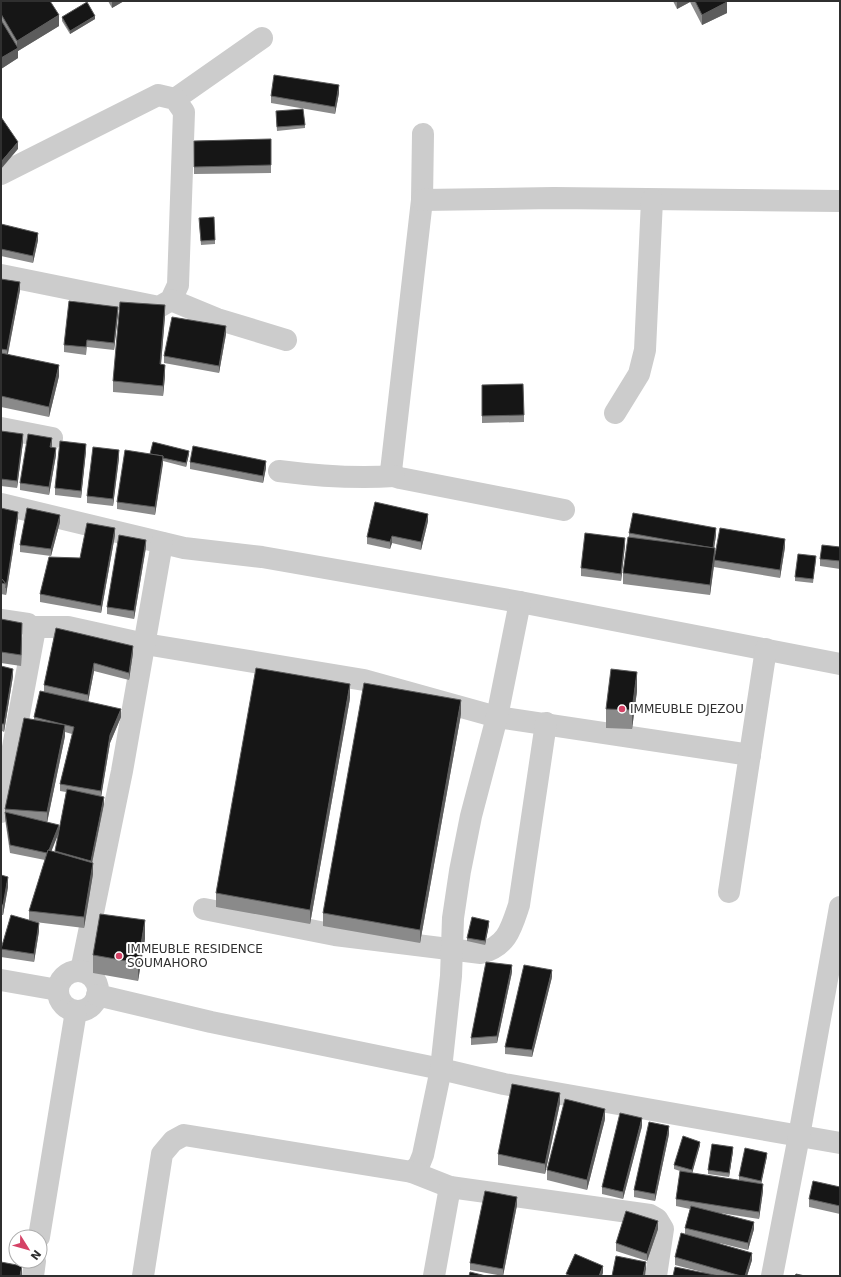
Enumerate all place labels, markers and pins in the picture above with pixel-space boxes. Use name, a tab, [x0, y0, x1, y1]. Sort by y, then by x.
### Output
place label: IMMEUBLE DJEZOU	[630, 702, 744, 716]
marker: IMMEUBLE DJEZOU	[617, 704, 627, 714]
place label: IMMEUBLE RESIDENCE SOUMAHORO	[127, 942, 263, 970]
marker: IMMEUBLE RESIDENCE SOUMAHORO	[114, 951, 124, 961]

